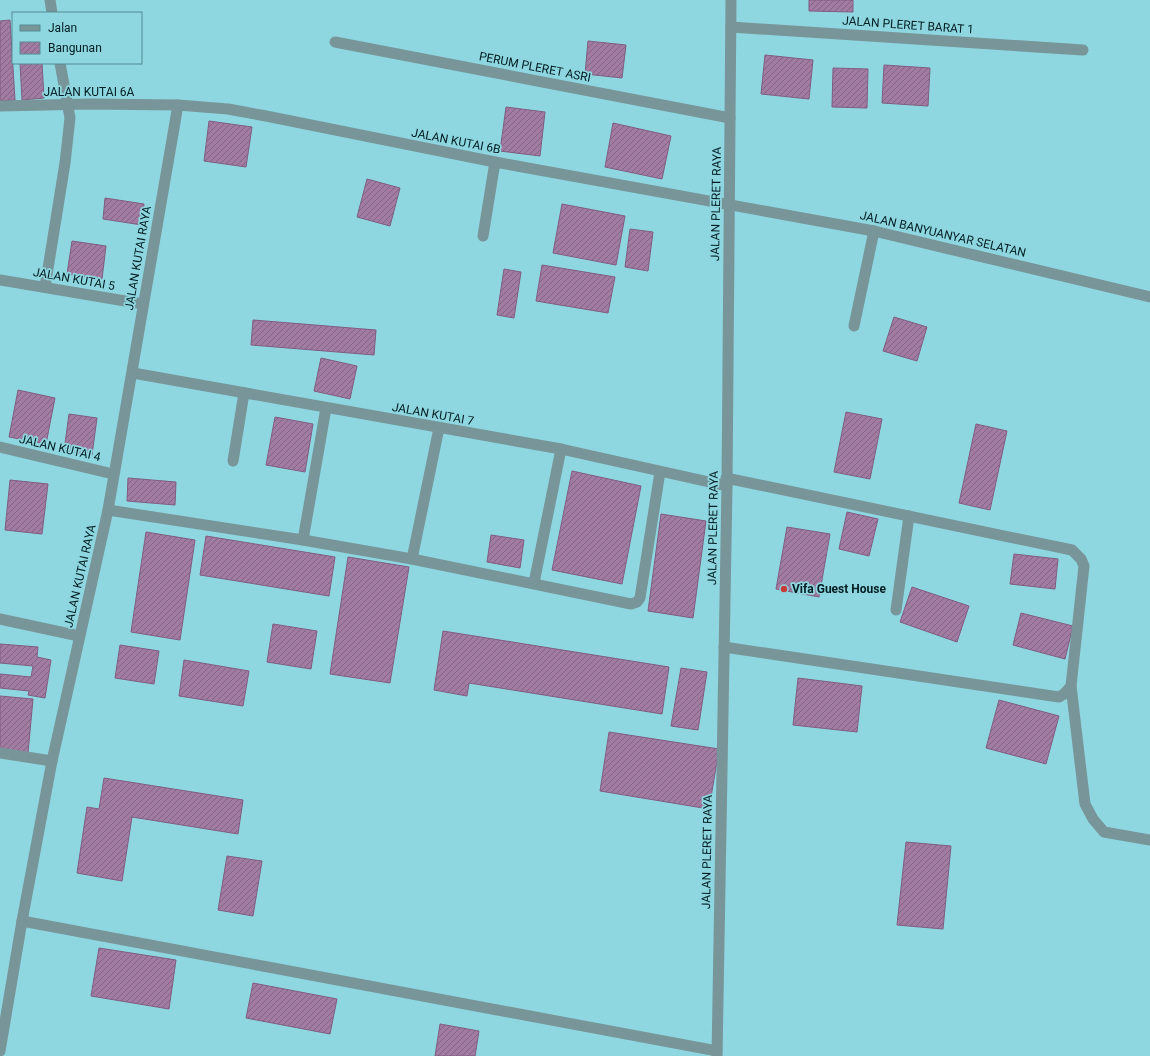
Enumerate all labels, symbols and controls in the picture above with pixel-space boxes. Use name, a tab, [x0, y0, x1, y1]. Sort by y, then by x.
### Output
legend	[12, 12, 142, 64]
street label: JALAN PLERET BARAT 1	[842, 13, 974, 37]
text: Jalan	[48, 21, 77, 35]
text: Bangunan	[48, 41, 102, 55]
street label: PERUM PLERET ASRI	[478, 49, 592, 85]
street label: JALAN KUTAI 6A	[44, 85, 135, 99]
street label: JALAN KUTAI 6B	[410, 125, 502, 157]
street label: JALAN PLERET RAYA	[708, 146, 724, 261]
street label: JALAN KUTAI RAYA	[122, 205, 154, 311]
street label: JALAN BANYUANYAR SELATAN	[859, 208, 1027, 260]
street label: JALAN KUTAI 5	[32, 265, 116, 293]
street label: JALAN KUTAI 7	[391, 400, 475, 428]
street label: JALAN KUTAI 4	[18, 432, 102, 464]
street label: JALAN PLERET RAYA	[705, 470, 721, 585]
street label: JALAN KUTAI RAYA	[61, 523, 99, 629]
place label: Vifa Guest House	[792, 582, 886, 596]
marker: Vifa Guest House	[779, 584, 789, 594]
street label: JALAN PLERET RAYA	[699, 794, 715, 909]

